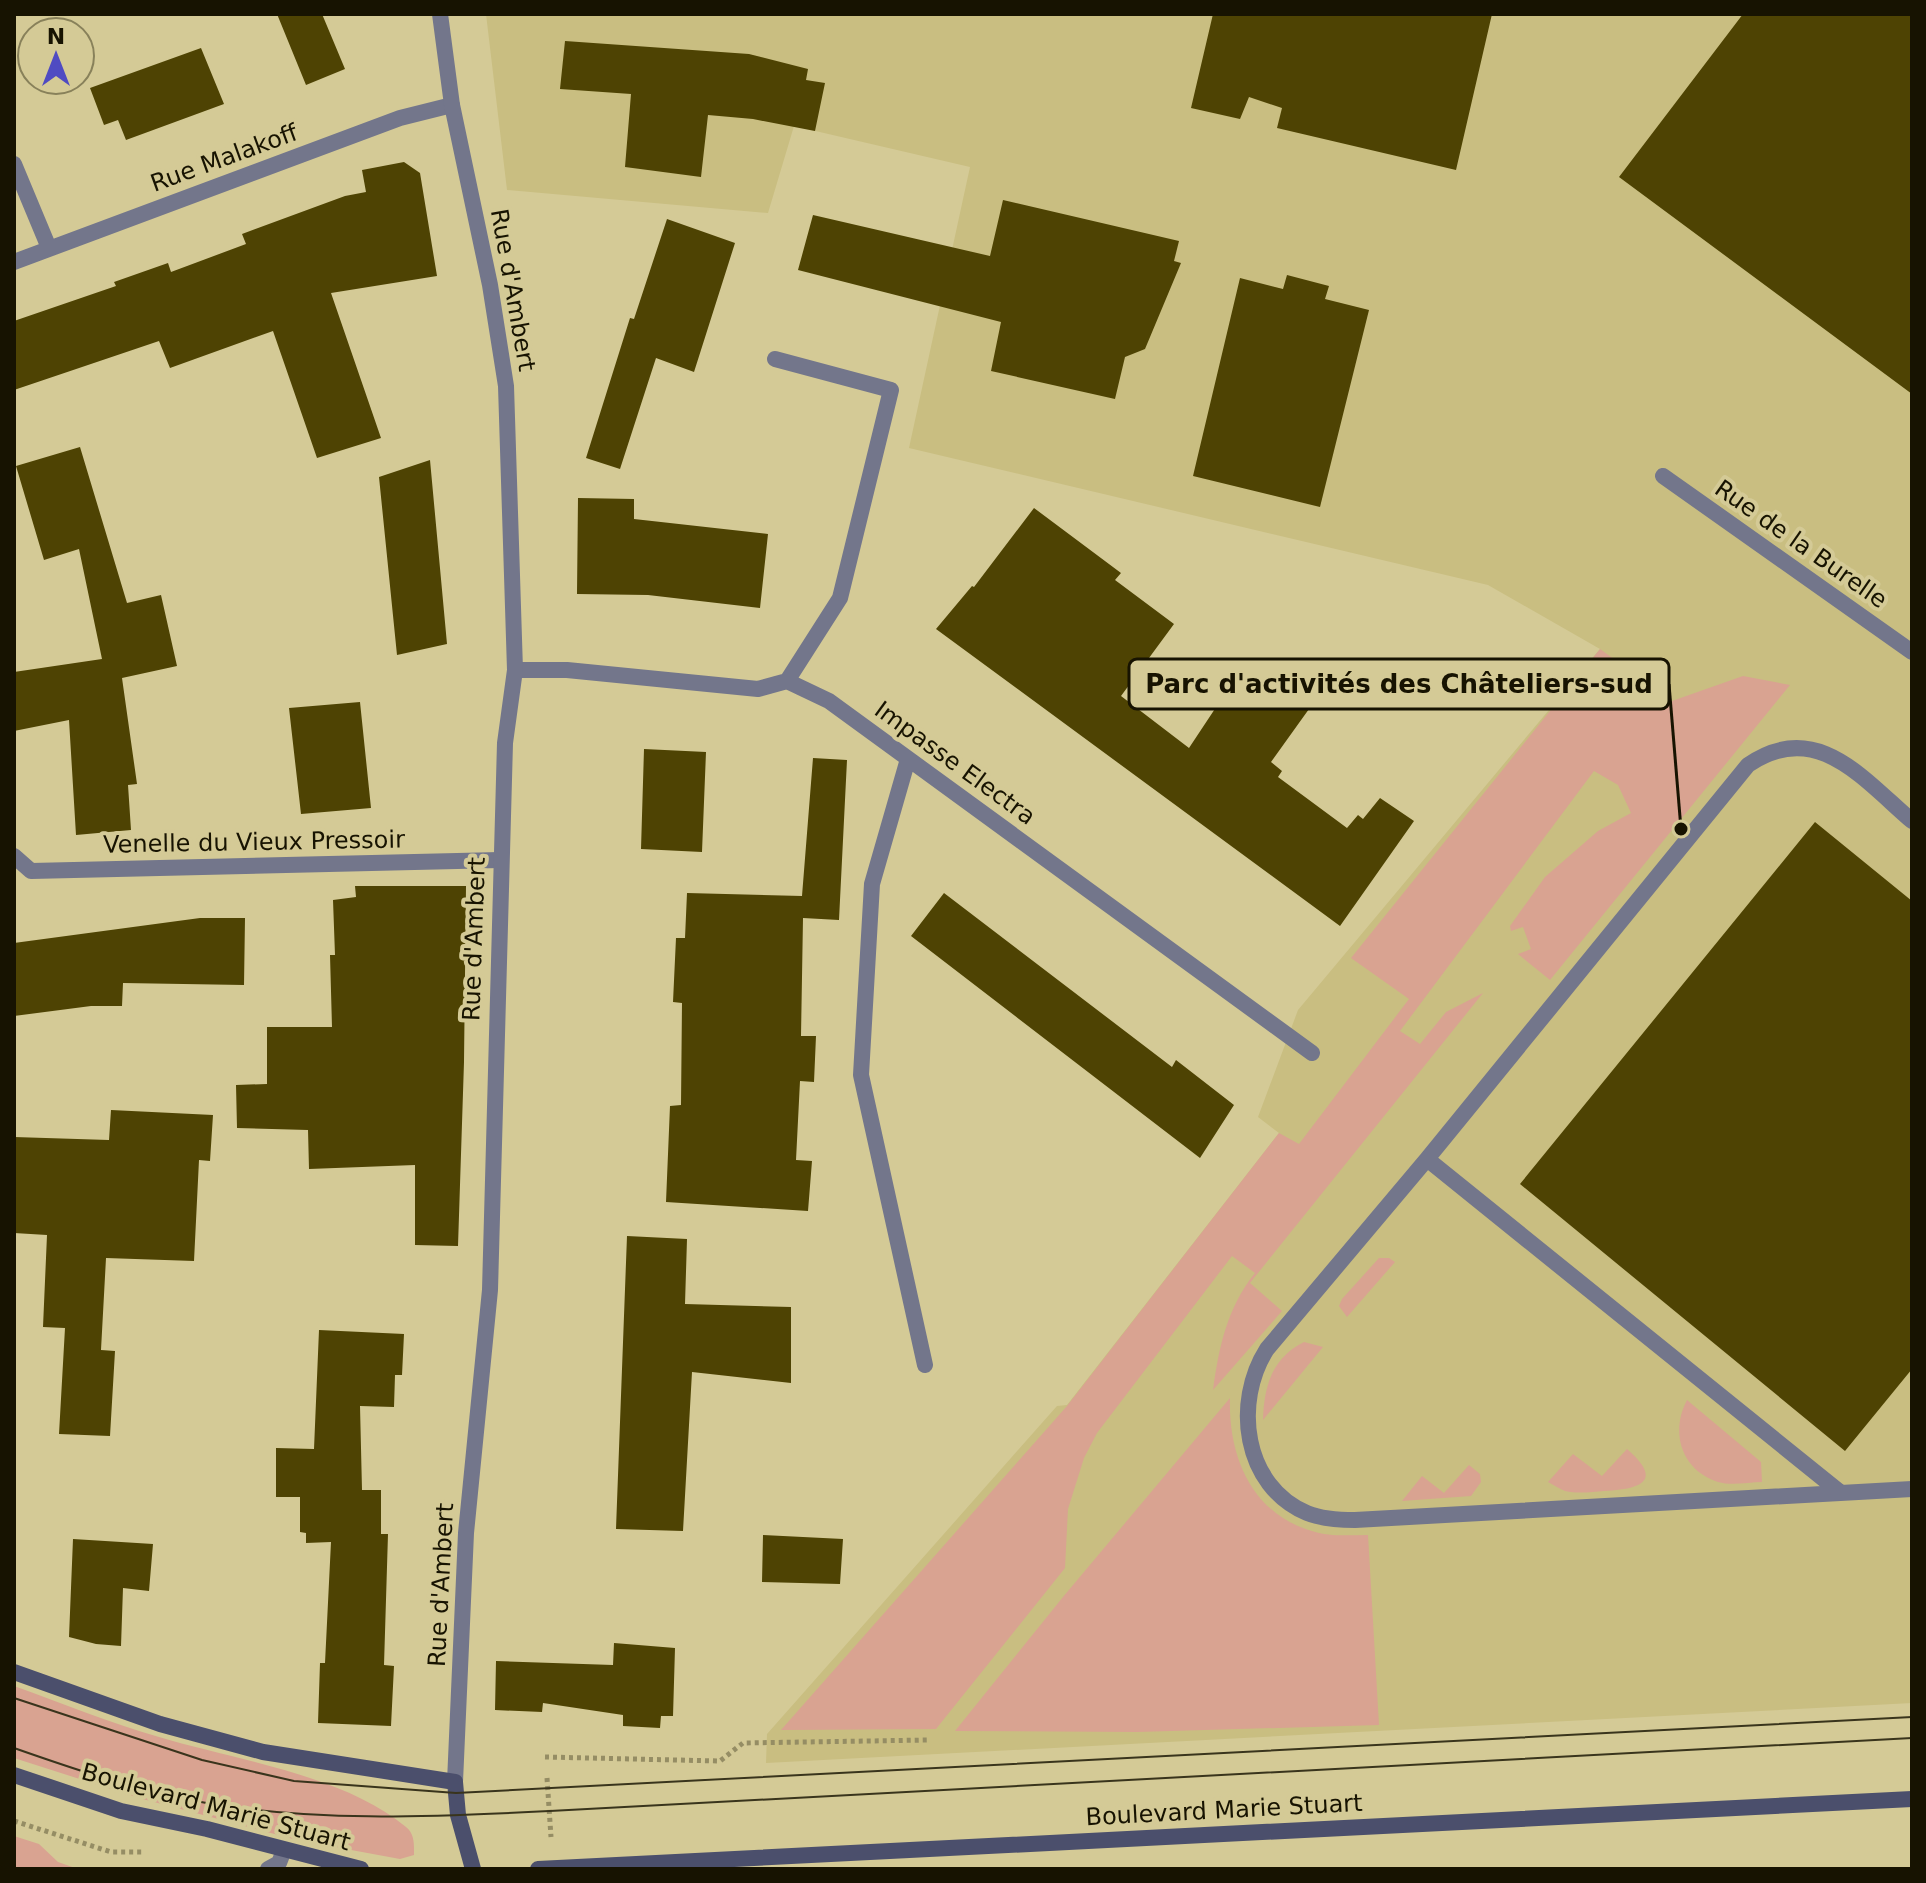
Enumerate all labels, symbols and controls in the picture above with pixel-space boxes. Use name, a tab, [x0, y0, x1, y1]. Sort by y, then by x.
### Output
north arrow	[16, 16, 96, 96]
text: N	[47, 24, 65, 49]
street label: Rue Malakoff	[147, 118, 302, 198]
street label: Rue d'Ambert	[485, 207, 541, 373]
street label: Rue de la Burelle	[1710, 474, 1892, 614]
callout: Parc d'activités des Châteliers-sud	[1129, 659, 1669, 709]
text: Parc d'activités des Châteliers-sud	[1145, 669, 1653, 699]
street label: Impasse Electra	[869, 695, 1041, 831]
street label: Venelle du Vieux Pressoir	[103, 825, 405, 859]
street label: Rue d'Ambert	[457, 857, 491, 1021]
street label: Rue d'Ambert	[423, 1502, 459, 1668]
street label: Boulevard Marie Stuart	[78, 1758, 354, 1856]
street label: Boulevard Marie Stuart	[1085, 1789, 1363, 1831]

